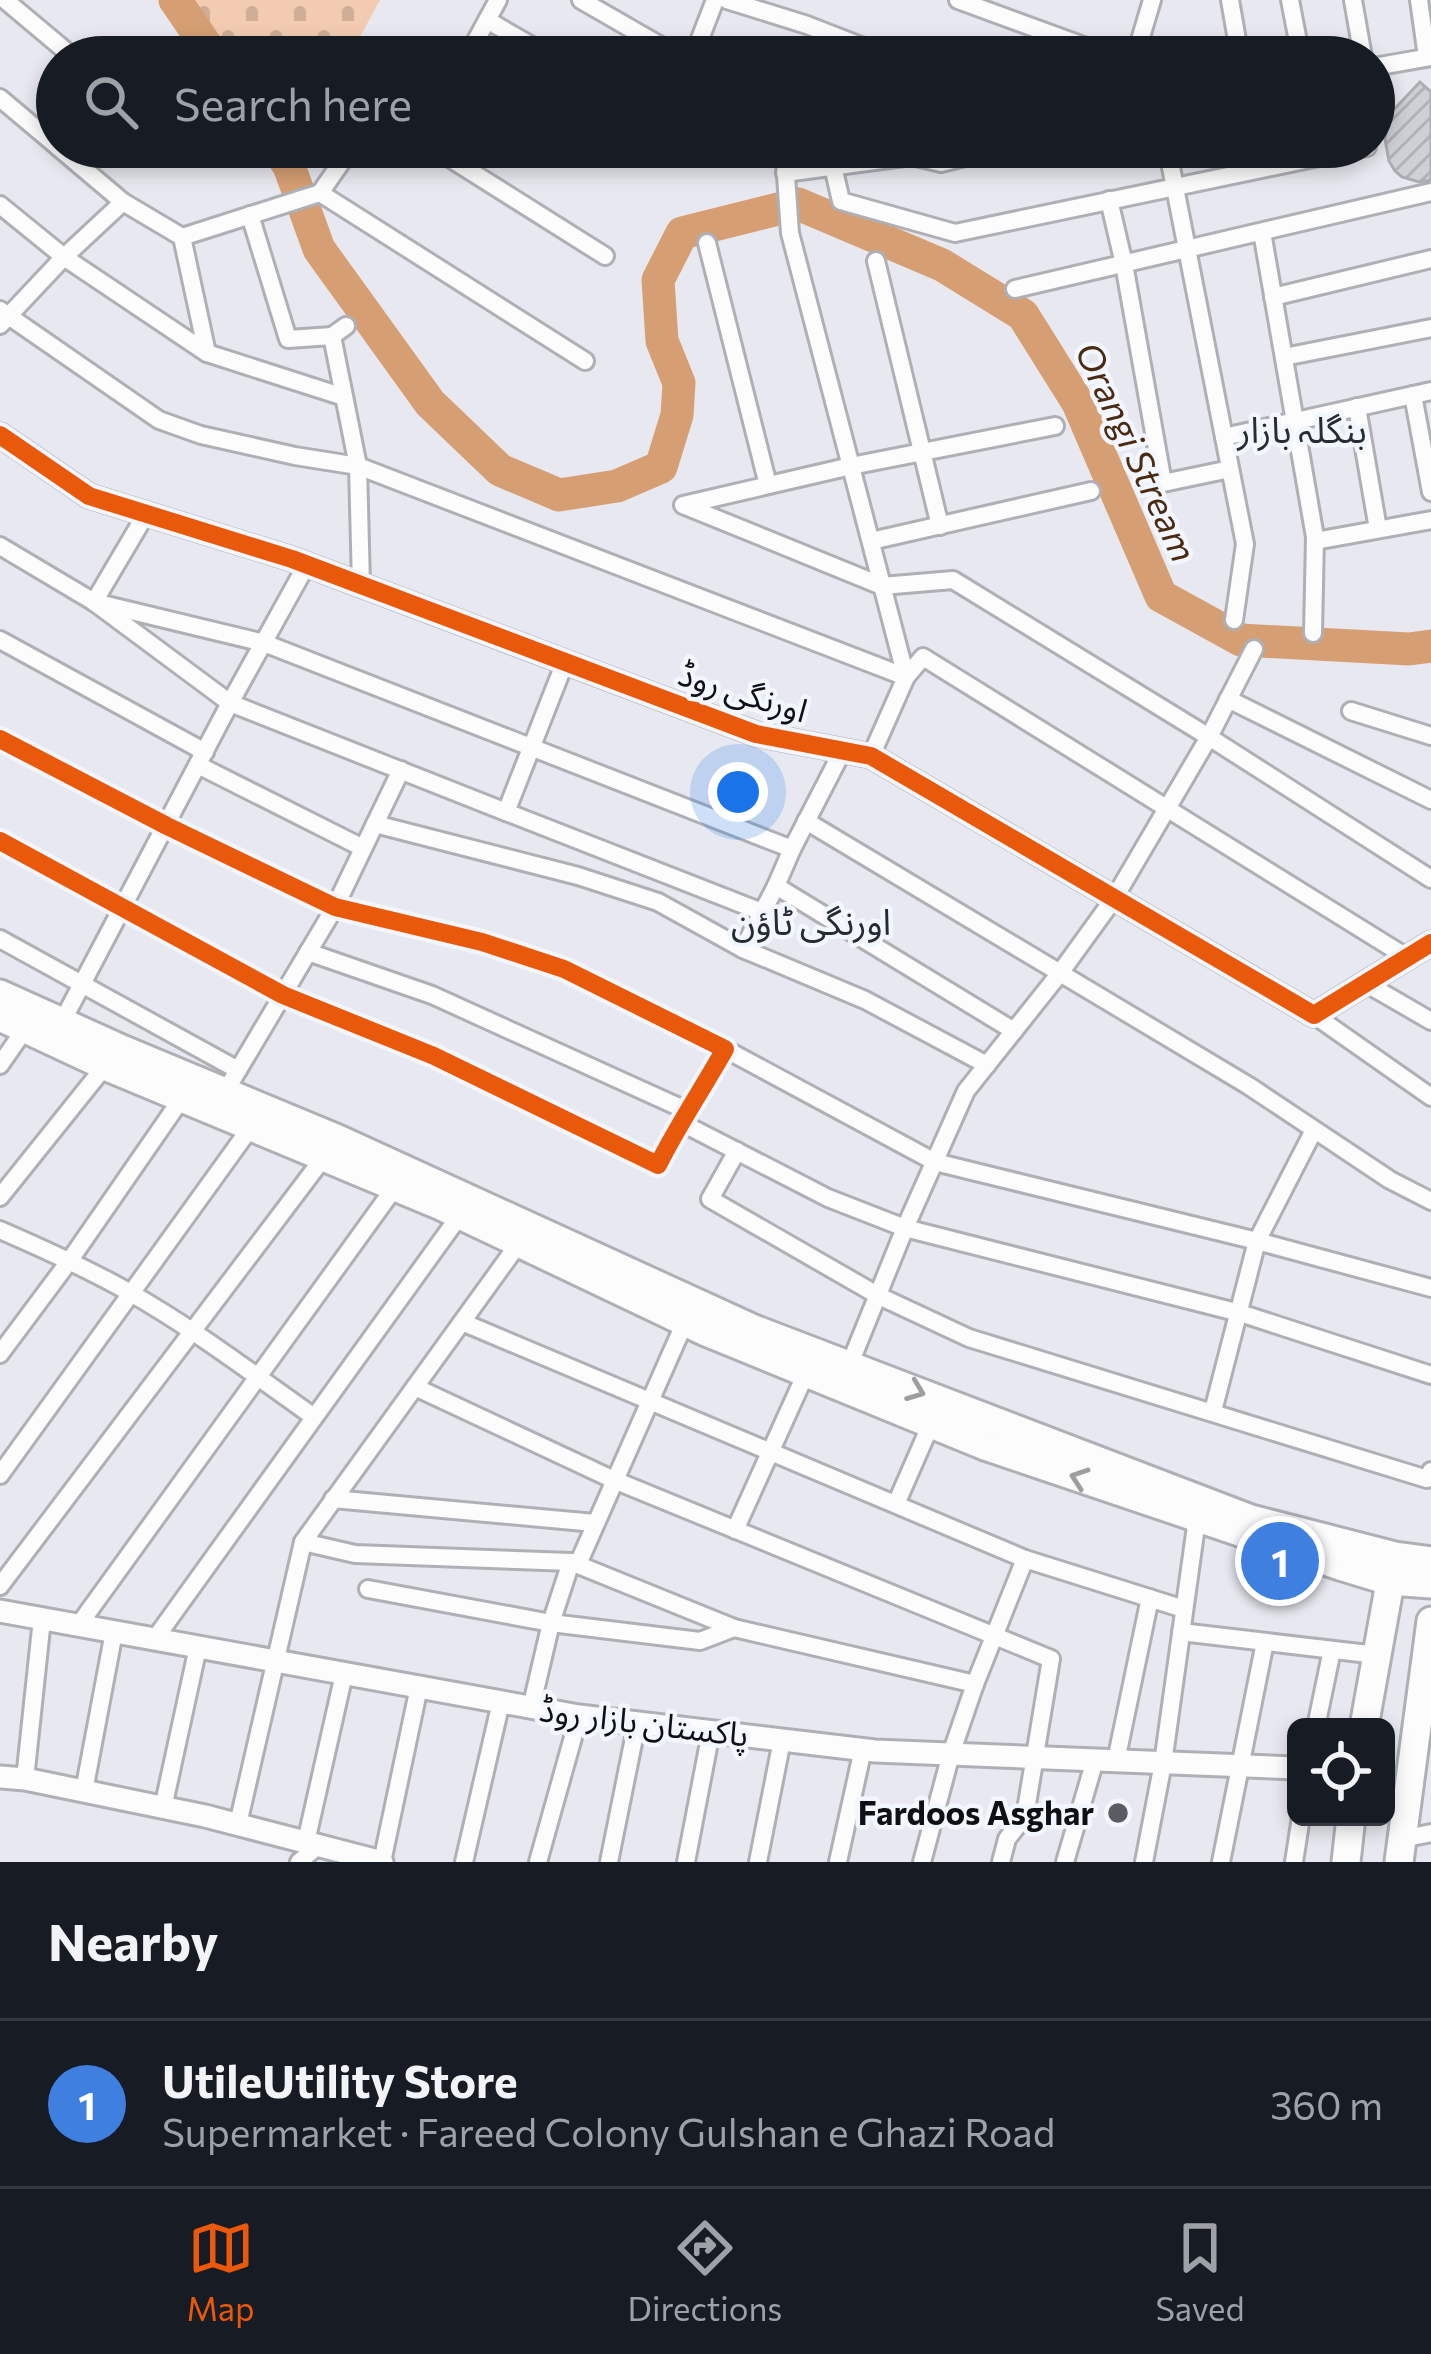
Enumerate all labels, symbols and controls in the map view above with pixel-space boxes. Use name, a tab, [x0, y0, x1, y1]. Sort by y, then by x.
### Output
search box	[36, 36, 1395, 168]
icon: search	[78, 69, 144, 135]
text: Search here	[174, 75, 412, 130]
water label: Orangi Stream	[1068, 334, 1208, 568]
district label: بنگلہ بازار	[1236, 406, 1367, 452]
street label: اورنگی روڈ	[674, 652, 813, 731]
your location	[708, 762, 768, 822]
district label: اورنگی ٹاؤن	[731, 898, 891, 944]
one-way arrow	[905, 1377, 926, 1402]
one-way arrow	[1069, 1468, 1090, 1492]
pin: 1	[1241, 1516, 1319, 1606]
street label: پاکستان بازار روڈ	[537, 1687, 751, 1757]
map controls	[1287, 1718, 1395, 1826]
button: locate	[1287, 1718, 1395, 1826]
place label: Fardoos Asghar	[858, 1791, 1094, 1832]
marker: Fardoos Asghar	[1105, 1800, 1131, 1826]
text: Nearby	[48, 1909, 218, 1972]
text: UtileUtility Store	[162, 2052, 518, 2107]
text: 1	[78, 2080, 96, 2128]
text: 360 m	[1270, 2080, 1383, 2128]
text: Supermarket · Fareed Colony Gulshan e Ghazi Road	[162, 2107, 1055, 2155]
tab: Map	[187, 2215, 255, 2328]
tab: Directions	[628, 2215, 782, 2328]
tab: Saved	[1155, 2215, 1244, 2328]

